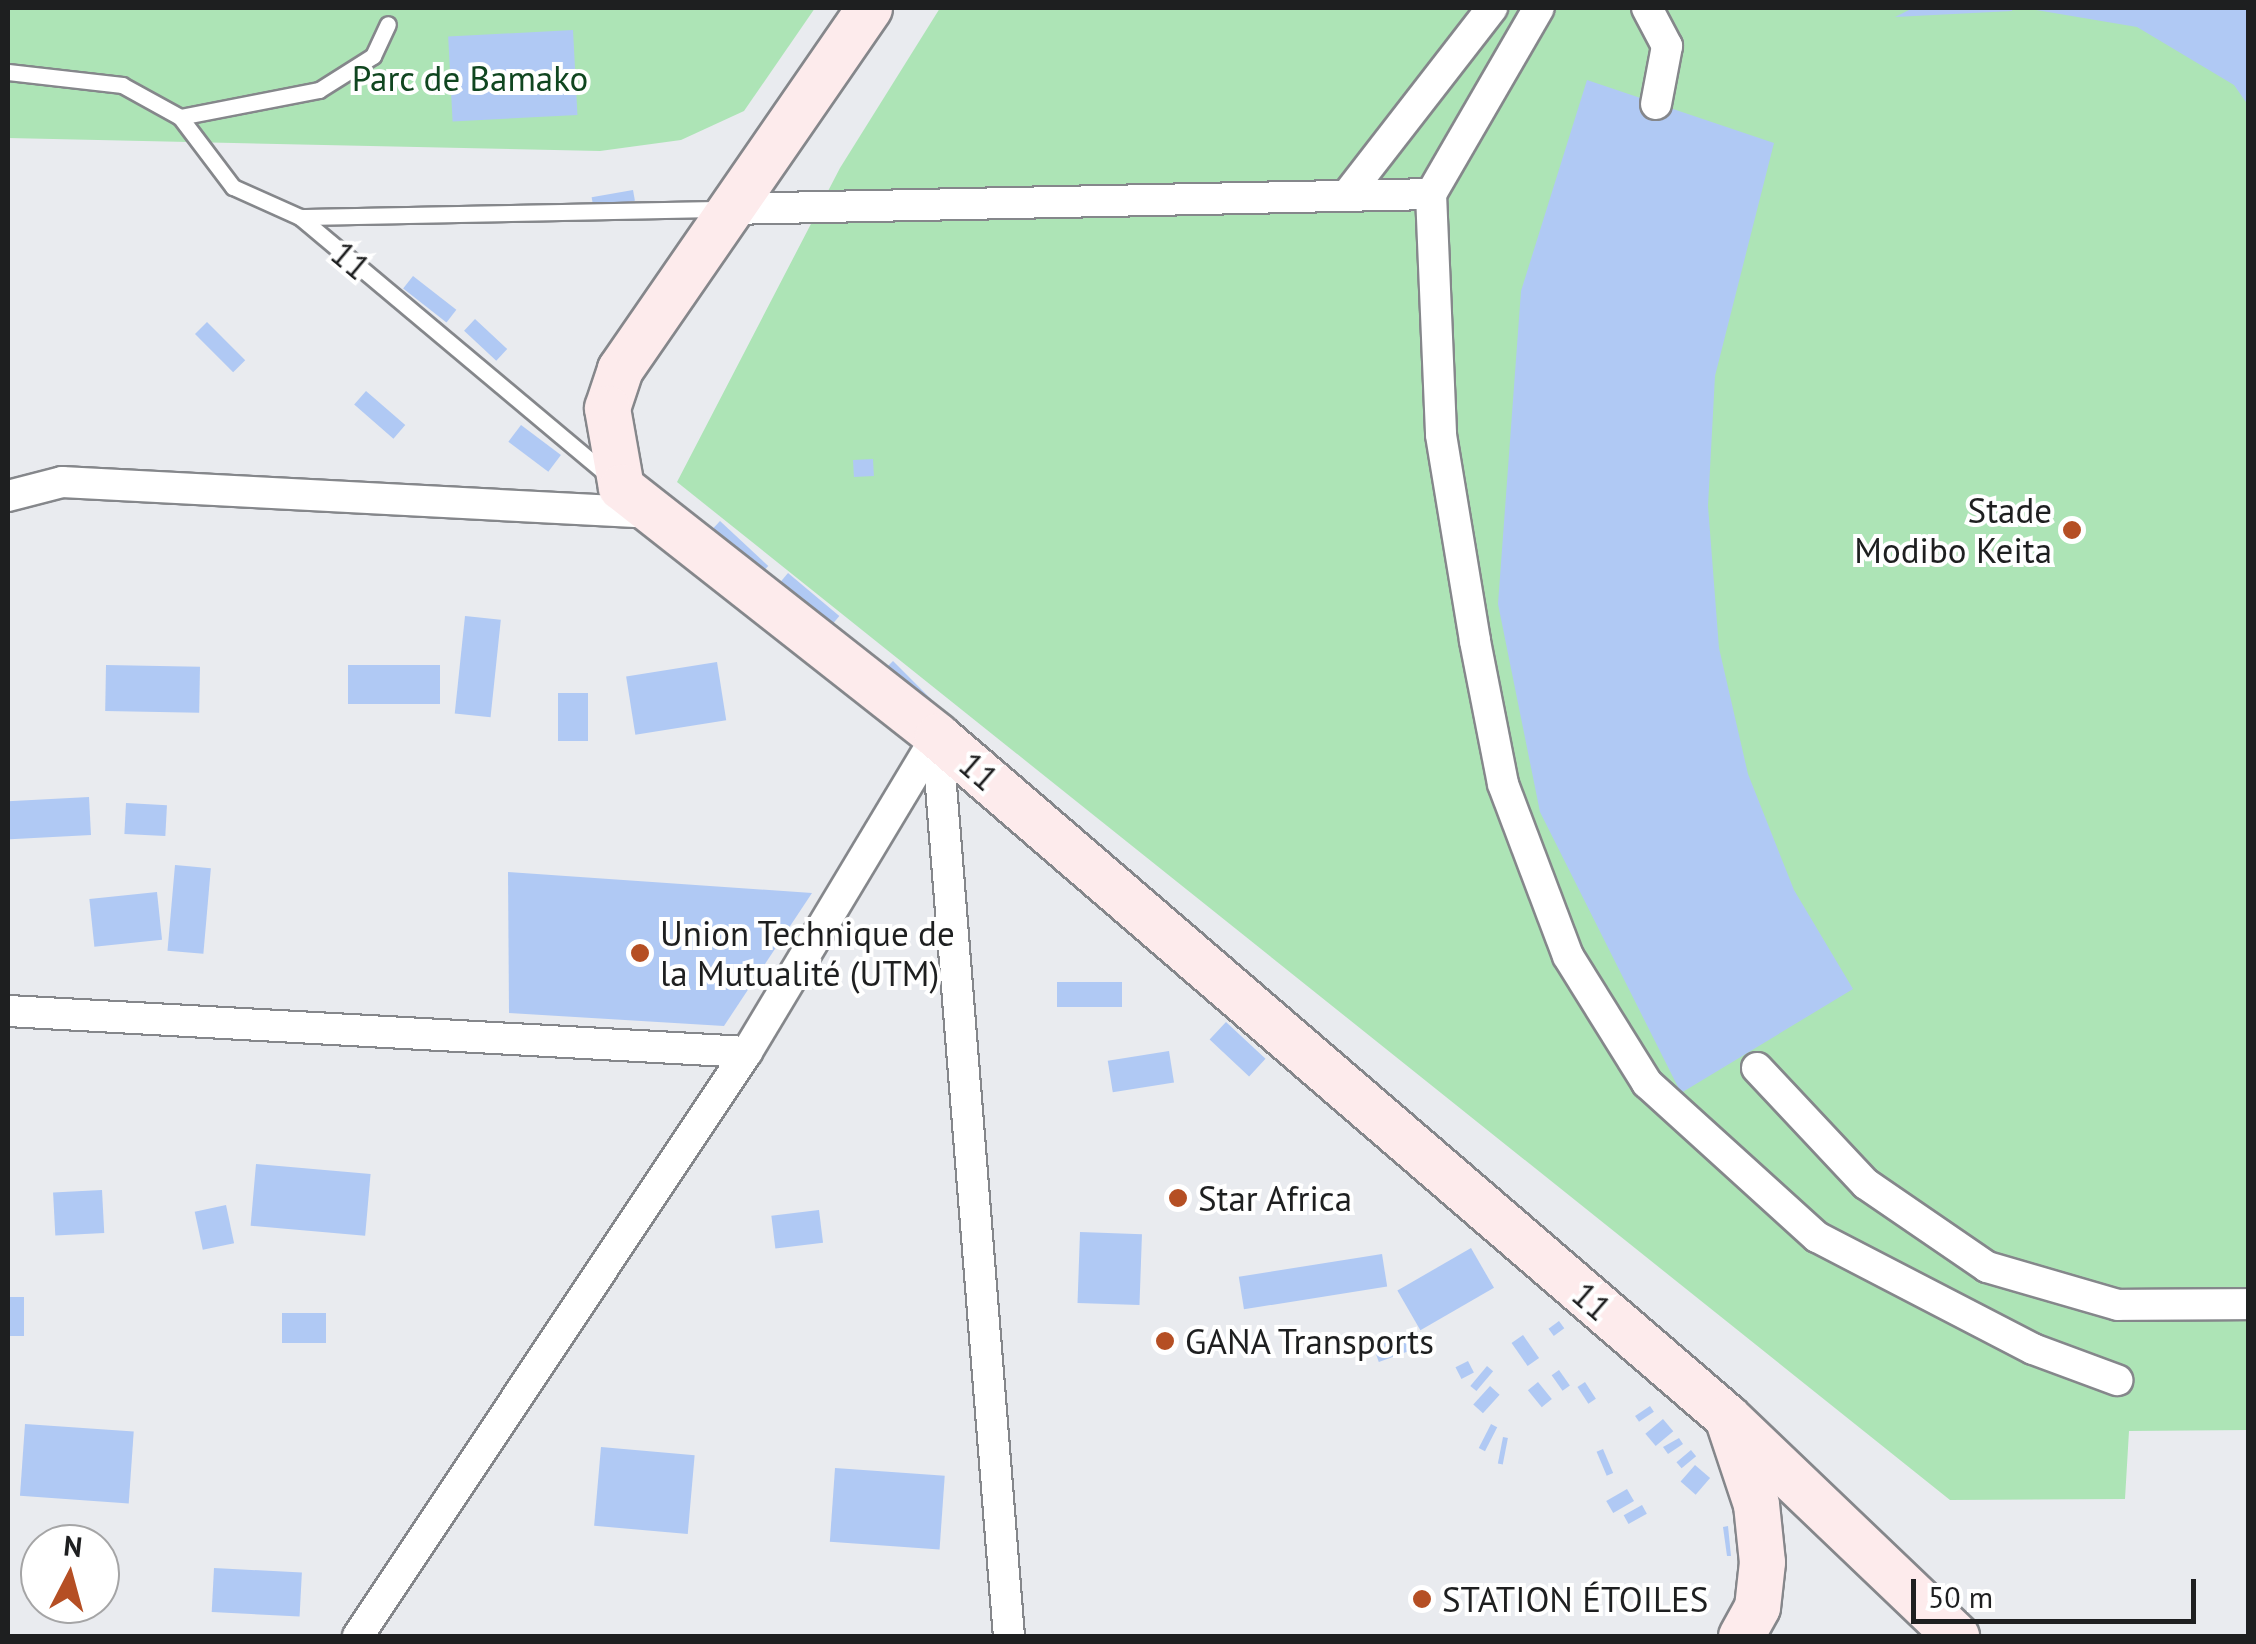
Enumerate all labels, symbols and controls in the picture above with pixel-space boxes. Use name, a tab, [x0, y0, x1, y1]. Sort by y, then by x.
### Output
park label: Parc de Bamako	[351, 57, 589, 99]
street label: 11	[323, 232, 379, 288]
place label: Stade Modibo Keita	[1854, 489, 2052, 571]
marker: Stade Modibo Keita	[2061, 519, 2083, 541]
street label: 11	[951, 743, 1007, 799]
place label: Union Technique de la Mutualité (UTM)	[660, 912, 956, 994]
marker: Union Technique de la Mutualité (UTM)	[629, 942, 651, 964]
place label: Star Africa	[1198, 1177, 1353, 1219]
marker: Star Africa	[1167, 1187, 1189, 1209]
street label: 11	[1564, 1273, 1620, 1329]
place label: GANA Transports	[1185, 1320, 1436, 1362]
marker: GANA Transports	[1154, 1330, 1176, 1352]
north arrow	[20, 1524, 120, 1624]
text: N	[62, 1526, 84, 1565]
scale bar	[1916, 1559, 2201, 1621]
text: 50 m	[1928, 1577, 1993, 1616]
place label: STATION ÉTOILES	[1442, 1578, 1708, 1620]
marker: STATION ÉTOILES	[1411, 1588, 1433, 1610]

